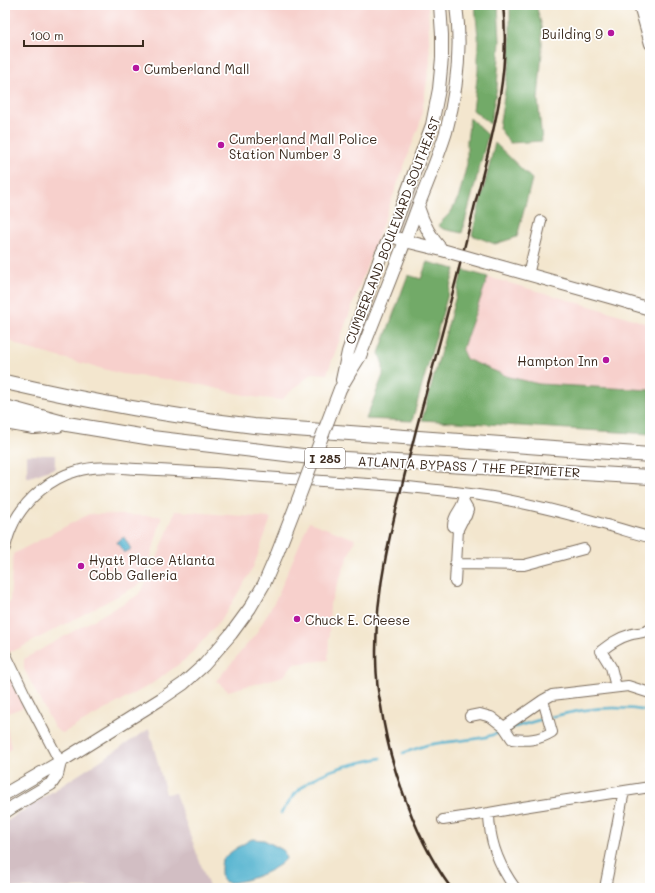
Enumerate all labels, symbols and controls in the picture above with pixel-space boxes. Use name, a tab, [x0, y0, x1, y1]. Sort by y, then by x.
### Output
scale bar	[24, 22, 143, 48]
place label: Building 9	[542, 25, 603, 42]
text: 100 m	[30, 27, 64, 43]
marker: Building 9	[606, 28, 616, 38]
place label: Cumberland Mall	[144, 60, 250, 77]
marker: Cumberland Mall	[131, 63, 141, 73]
street label: CUMBERLAND BOULEVARD SOUTHEAST	[341, 114, 443, 346]
place label: Cumberland Mall Police Station Number 3	[229, 130, 377, 162]
marker: Cumberland Mall Police Station Number 3	[216, 140, 226, 150]
place label: Hampton Inn	[517, 352, 598, 369]
marker: Hampton Inn	[601, 355, 611, 365]
road number: I 285	[305, 448, 345, 468]
street label: ATLANTA BYPASS / THE PERIMETER	[357, 452, 581, 480]
place label: Hyatt Place Atlanta Cobb Galleria	[89, 551, 215, 583]
marker: Hyatt Place Atlanta Cobb Galleria	[76, 561, 86, 571]
place label: Chuck E. Cheese	[305, 611, 410, 628]
marker: Chuck E. Cheese	[292, 614, 302, 624]

